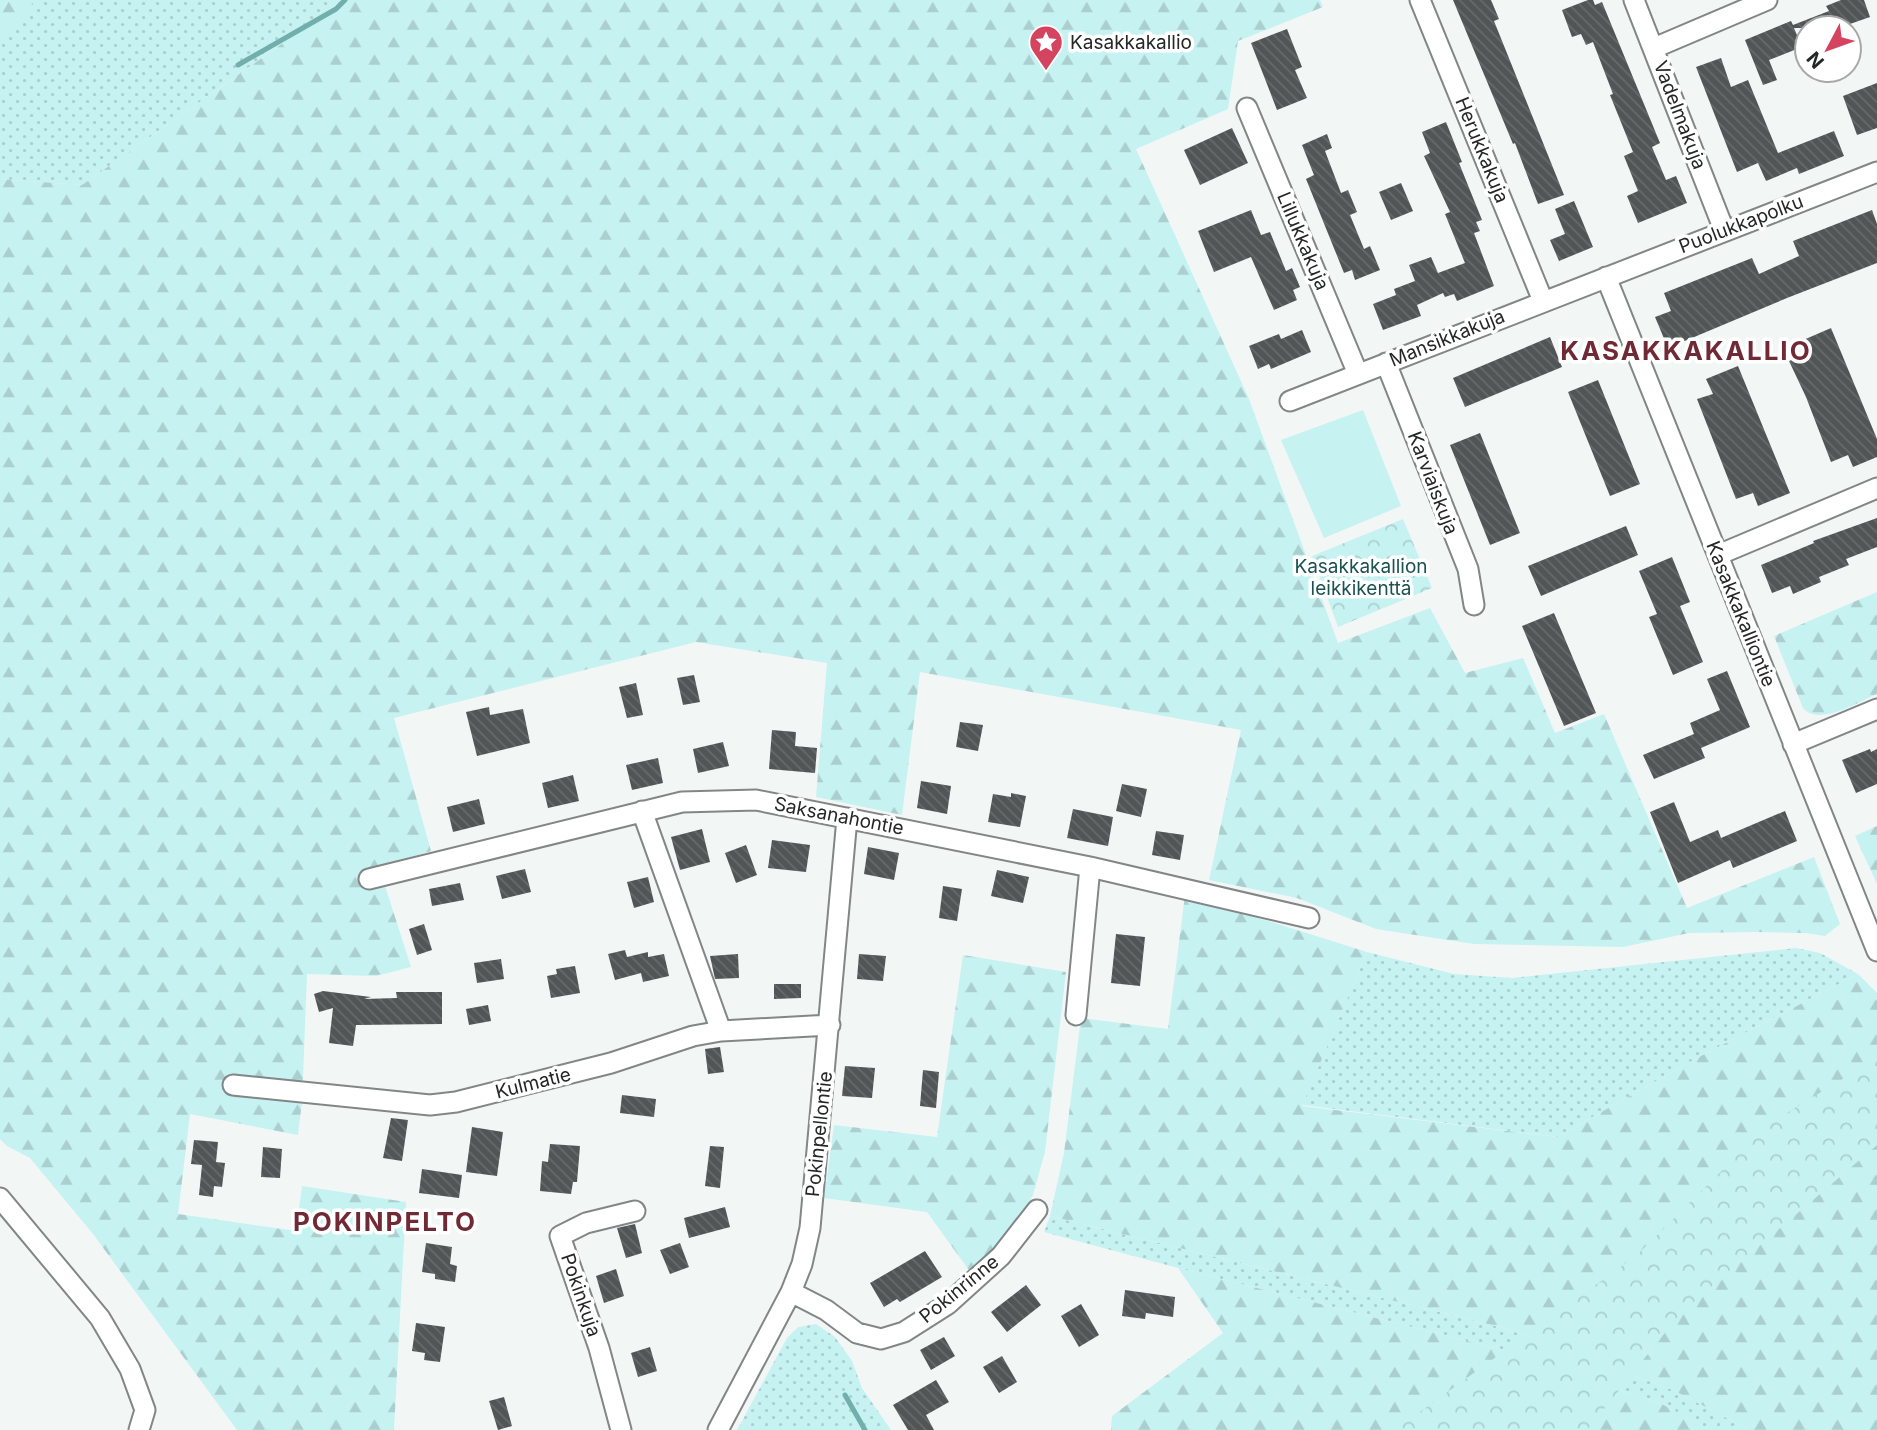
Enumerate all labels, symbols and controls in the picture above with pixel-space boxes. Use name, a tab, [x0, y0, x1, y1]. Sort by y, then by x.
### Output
north arrow	[1793, 14, 1863, 84]
place icon: Kasakkakallio	[1027, 23, 1065, 72]
place label: Kasakkakallio	[1070, 31, 1192, 54]
text: N	[1802, 47, 1829, 73]
street label: Vadelmakuja	[1649, 57, 1711, 173]
street label: Herukkakuja	[1450, 94, 1514, 206]
street label: Lillukkakuja	[1272, 189, 1334, 293]
street label: Puolukkapolku	[1676, 190, 1806, 258]
street label: Mansikkakuja	[1386, 304, 1508, 372]
district label: KASAKKAKALLIO	[1560, 335, 1812, 366]
street label: Karviaiskuja	[1403, 428, 1463, 538]
street label: Kasakkakalliontie	[1701, 538, 1781, 690]
park label: Kasakkakallion leikkikenttä	[1294, 555, 1428, 600]
street label: Saksanahontie	[772, 792, 906, 840]
street label: Kulmatie	[493, 1063, 573, 1103]
street label: Pokinpellontie	[801, 1070, 837, 1198]
district label: POKINPELTO	[293, 1206, 477, 1237]
street label: Pokinkuja	[556, 1250, 606, 1340]
street label: Pokinrinne	[915, 1250, 1003, 1328]

